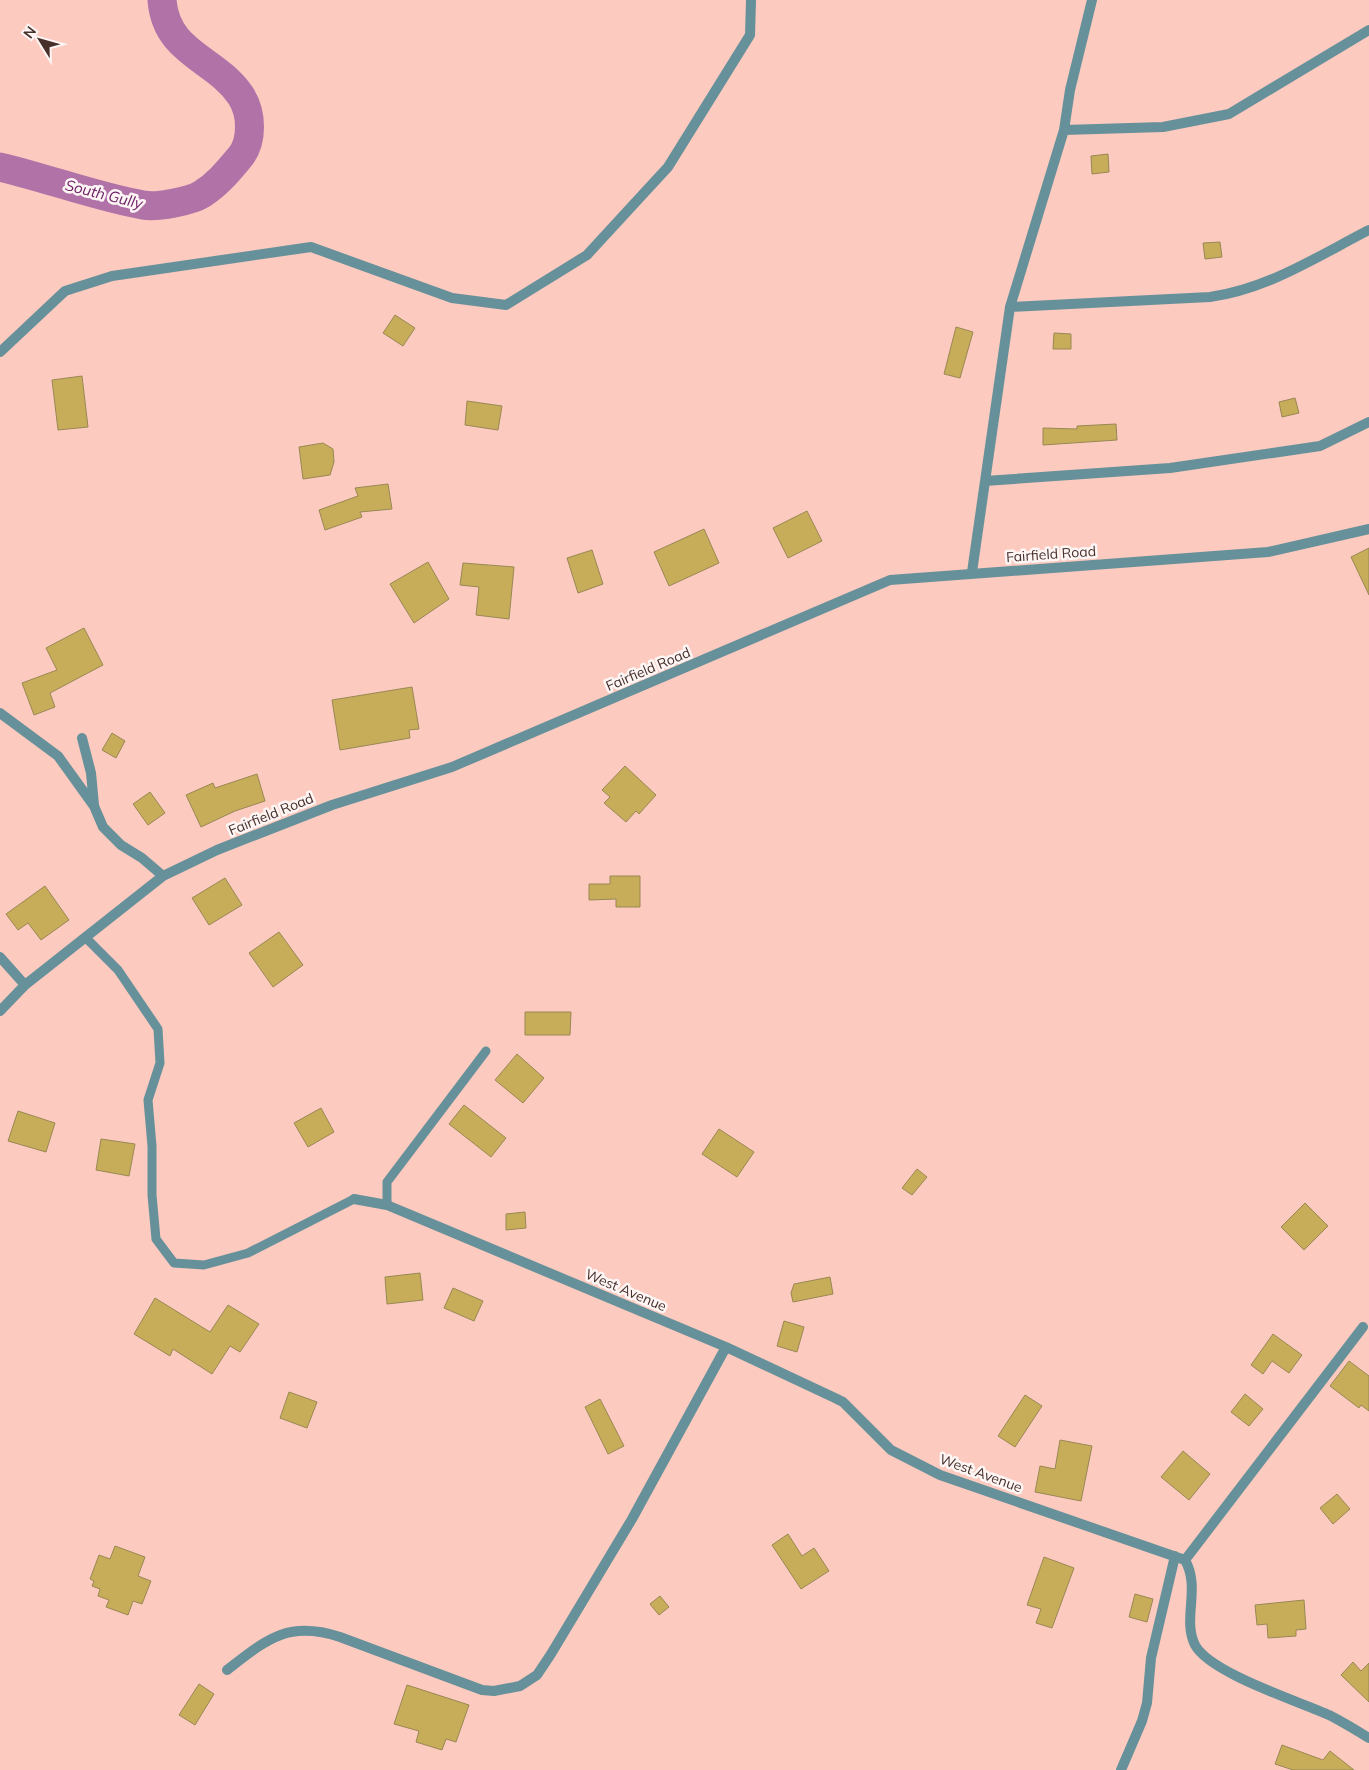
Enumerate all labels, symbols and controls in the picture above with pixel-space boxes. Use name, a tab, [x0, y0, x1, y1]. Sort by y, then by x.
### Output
north arrow	[15, 15, 65, 65]
text: N	[19, 23, 40, 42]
water label: South Gully	[63, 175, 146, 213]
street label: Fairfield Road	[1005, 542, 1097, 566]
street label: Fairfield Road	[603, 643, 693, 695]
street label: Fairfield Road	[226, 789, 316, 839]
street label: West Avenue	[583, 1265, 669, 1315]
street label: West Avenue	[937, 1450, 1025, 1496]

